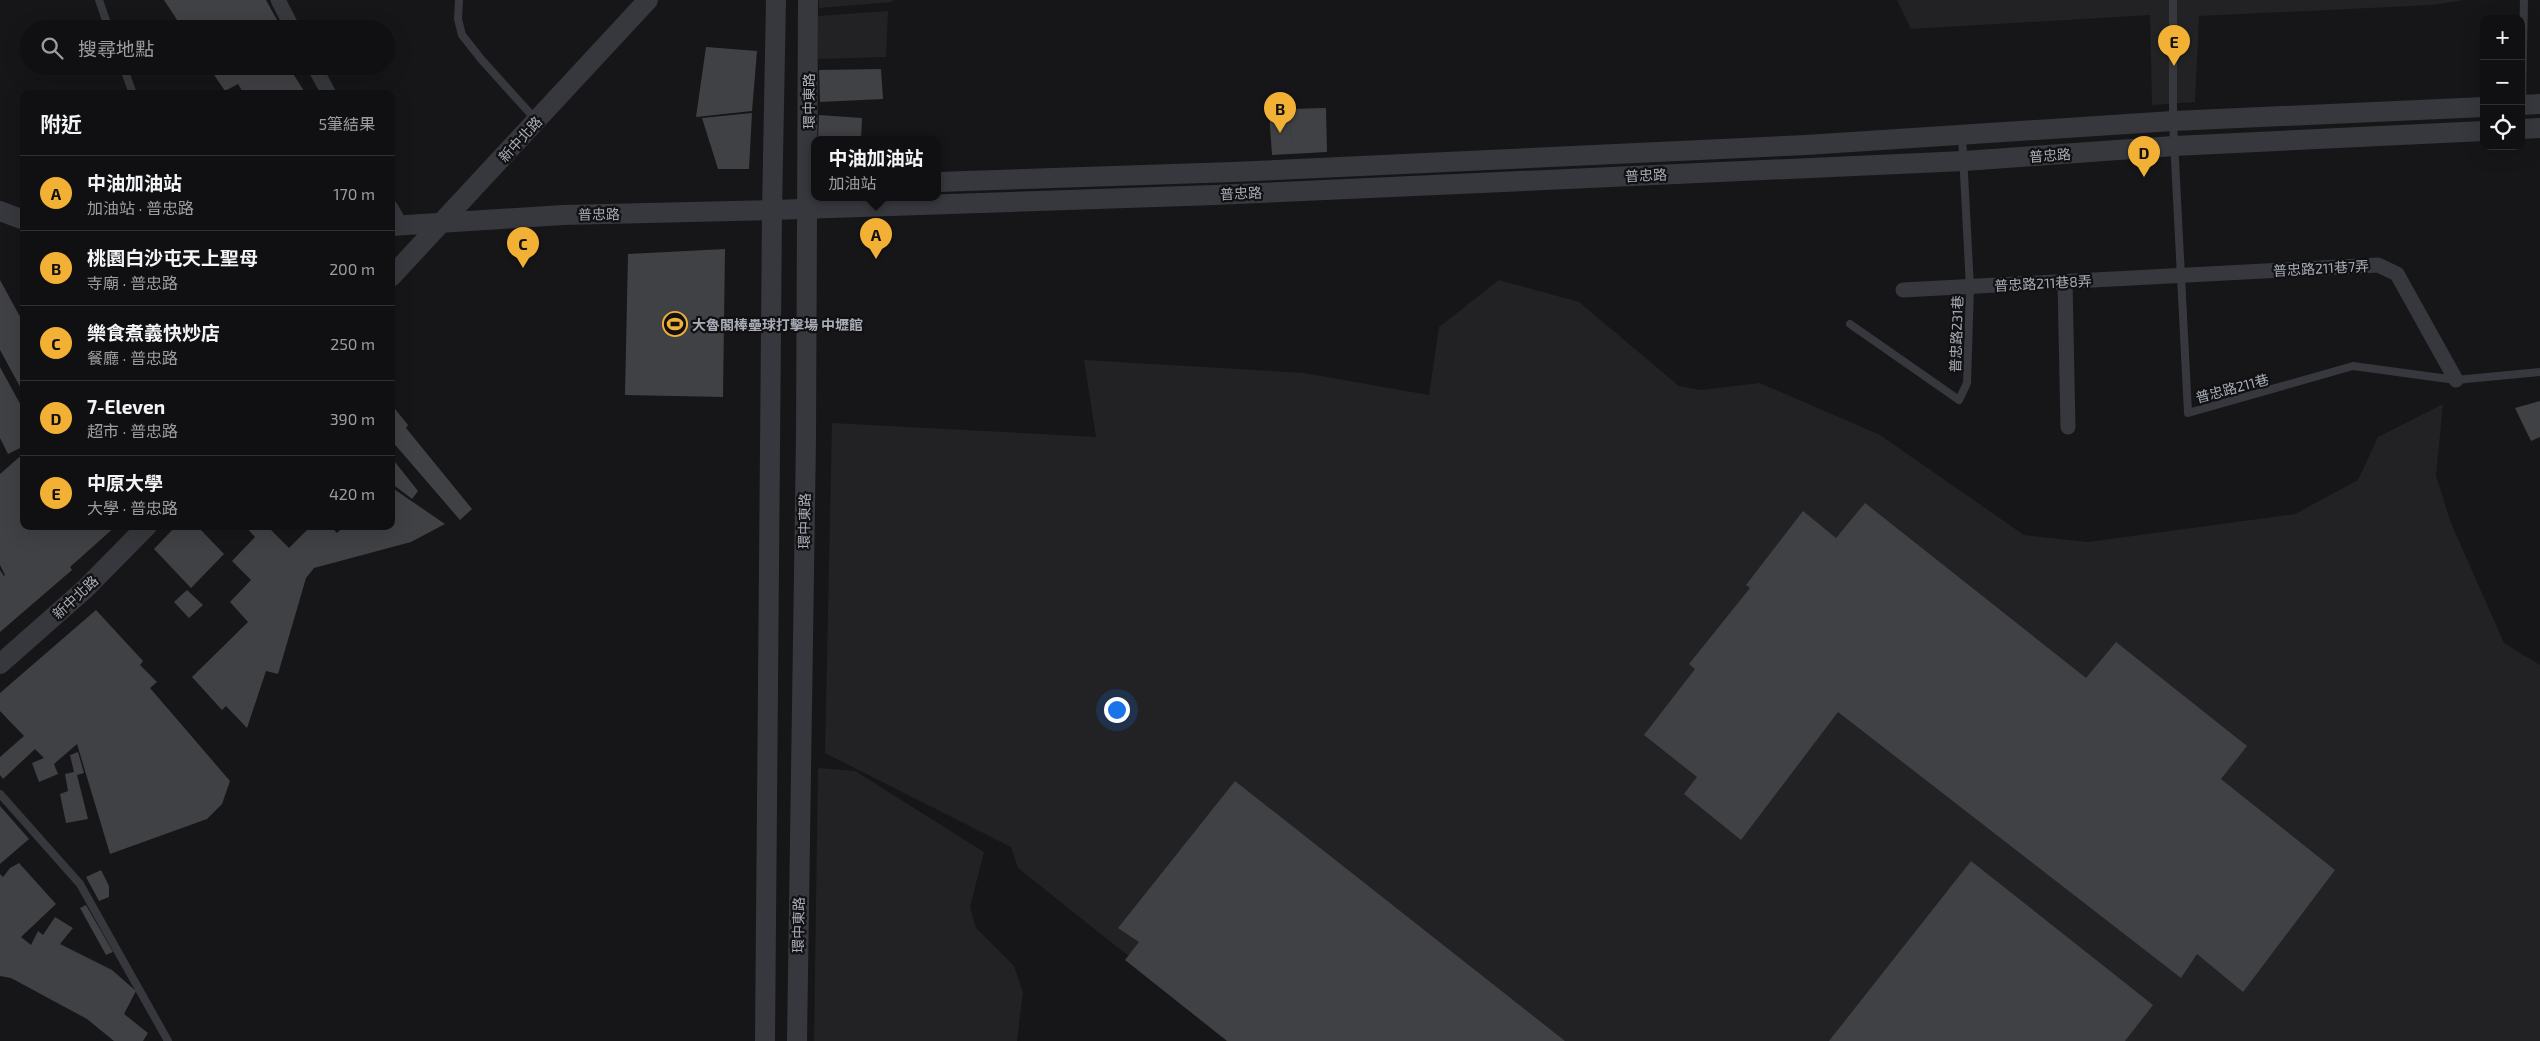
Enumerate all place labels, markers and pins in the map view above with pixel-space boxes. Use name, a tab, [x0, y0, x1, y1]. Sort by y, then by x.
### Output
pin: E	[2158, 25, 2190, 66]
pin: B	[1264, 92, 1296, 133]
pin: D	[2128, 136, 2160, 177]
pin: A	[860, 218, 892, 259]
pin: C	[507, 227, 539, 268]
sports icon: 大魯閣棒壘球打擊場 中壢館	[662, 311, 688, 337]
place label: 大魯閣棒壘球打擊場 中壢館	[692, 316, 863, 333]

